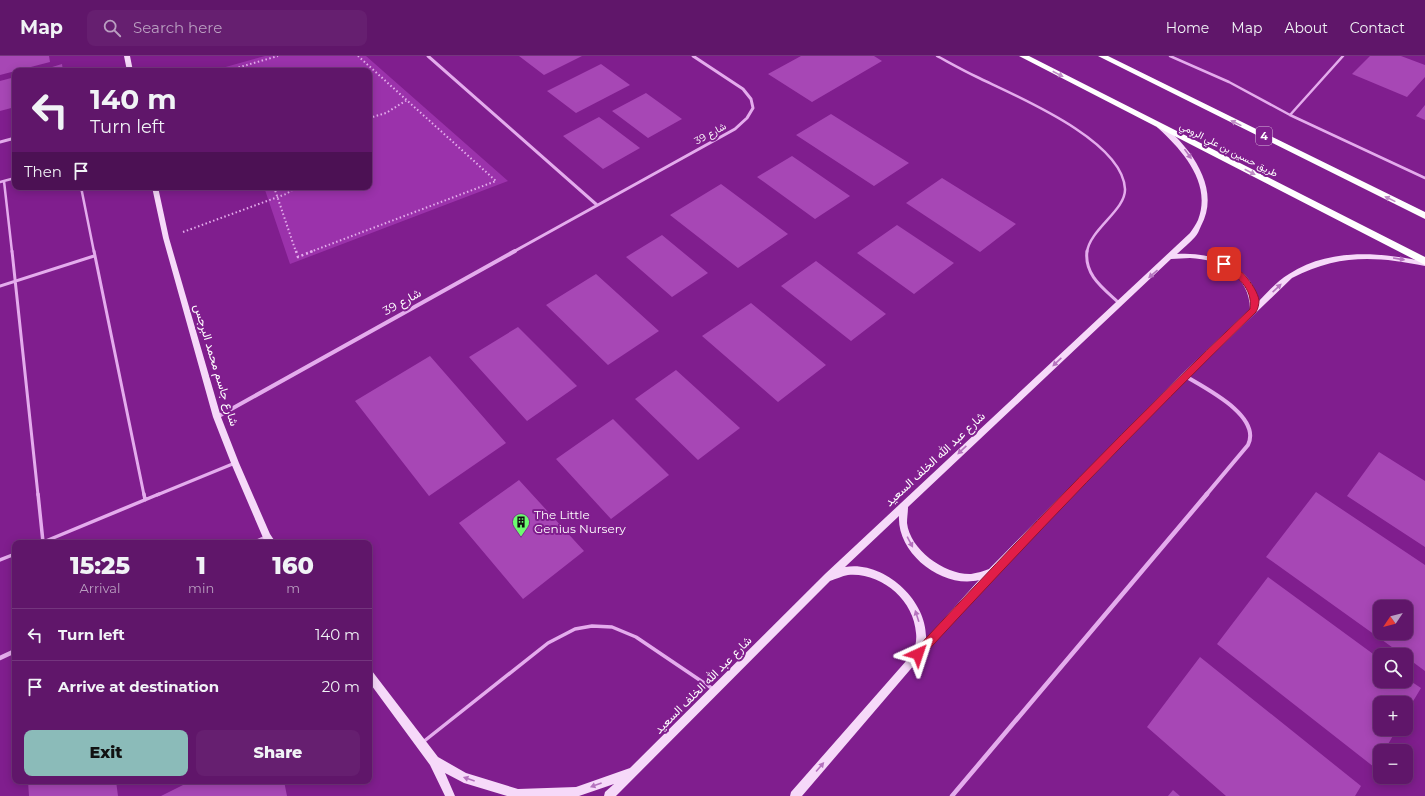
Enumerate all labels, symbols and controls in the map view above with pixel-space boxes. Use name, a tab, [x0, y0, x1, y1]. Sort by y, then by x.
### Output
search box	[87, 10, 367, 46]
text: Map	[20, 16, 63, 39]
icon: search	[101, 17, 123, 39]
text: Search here	[133, 18, 222, 37]
text: Home	[1166, 19, 1209, 37]
text: Map	[1231, 19, 1262, 37]
text: About	[1284, 19, 1328, 37]
text: Contact	[1350, 19, 1405, 37]
one-way arrow	[1052, 71, 1064, 77]
text: 140 m	[90, 82, 177, 116]
icon: left	[24, 84, 76, 136]
text: Turn left	[90, 116, 165, 138]
street label: شارع 39	[692, 119, 729, 147]
street label: طريق حسين بن علي الرومي	[1177, 119, 1280, 182]
one-way arrow	[1230, 119, 1242, 126]
road number: 4	[1256, 127, 1272, 145]
one-way arrow	[1184, 149, 1192, 160]
icon: arrive	[70, 160, 92, 182]
text: Then	[24, 162, 62, 181]
one-way arrow	[1244, 169, 1256, 175]
one-way arrow	[1384, 196, 1396, 202]
pin	[1207, 247, 1241, 281]
icon: arrive	[1213, 253, 1235, 275]
one-way arrow	[1392, 256, 1405, 262]
one-way arrow	[1147, 269, 1158, 278]
one-way arrow	[1272, 283, 1282, 293]
street label: شارع 39	[380, 285, 424, 320]
street label: شارع جاسم محمد البرجس	[189, 302, 242, 428]
one-way arrow	[1052, 357, 1062, 366]
street label: شارع عبد الله الخلف السعيد	[881, 408, 989, 511]
one-way arrow	[957, 446, 967, 455]
place label: The Little Genius Nursery	[534, 507, 626, 536]
building icon: The Little Genius Nursery	[511, 512, 531, 537]
one-way arrow	[907, 536, 914, 548]
text: 15:25	[70, 551, 130, 580]
text: 1	[196, 551, 206, 580]
text: 160	[272, 551, 314, 580]
text: Arrival	[80, 580, 121, 596]
text: min	[188, 580, 214, 596]
text: m	[286, 580, 300, 596]
north arrow	[1373, 600, 1413, 640]
map controls	[1373, 600, 1413, 784]
one-way arrow	[913, 610, 919, 622]
icon: left	[24, 624, 46, 646]
text: Turn left	[58, 625, 125, 644]
text: 140 m	[315, 625, 360, 644]
street label: شارع عبد الله الخلف السعيد	[651, 633, 756, 738]
position arrow	[897, 633, 939, 675]
button: search	[1373, 648, 1413, 688]
icon: arrive	[24, 676, 46, 698]
text: Arrive at destination	[58, 677, 219, 696]
text: 20 m	[322, 677, 360, 696]
button: +	[1373, 696, 1413, 736]
button: Exit	[24, 730, 188, 776]
button: Share	[196, 730, 360, 776]
button: −	[1373, 744, 1413, 784]
one-way arrow	[816, 761, 825, 772]
one-way arrow	[463, 776, 475, 782]
one-way arrow	[589, 783, 601, 789]

